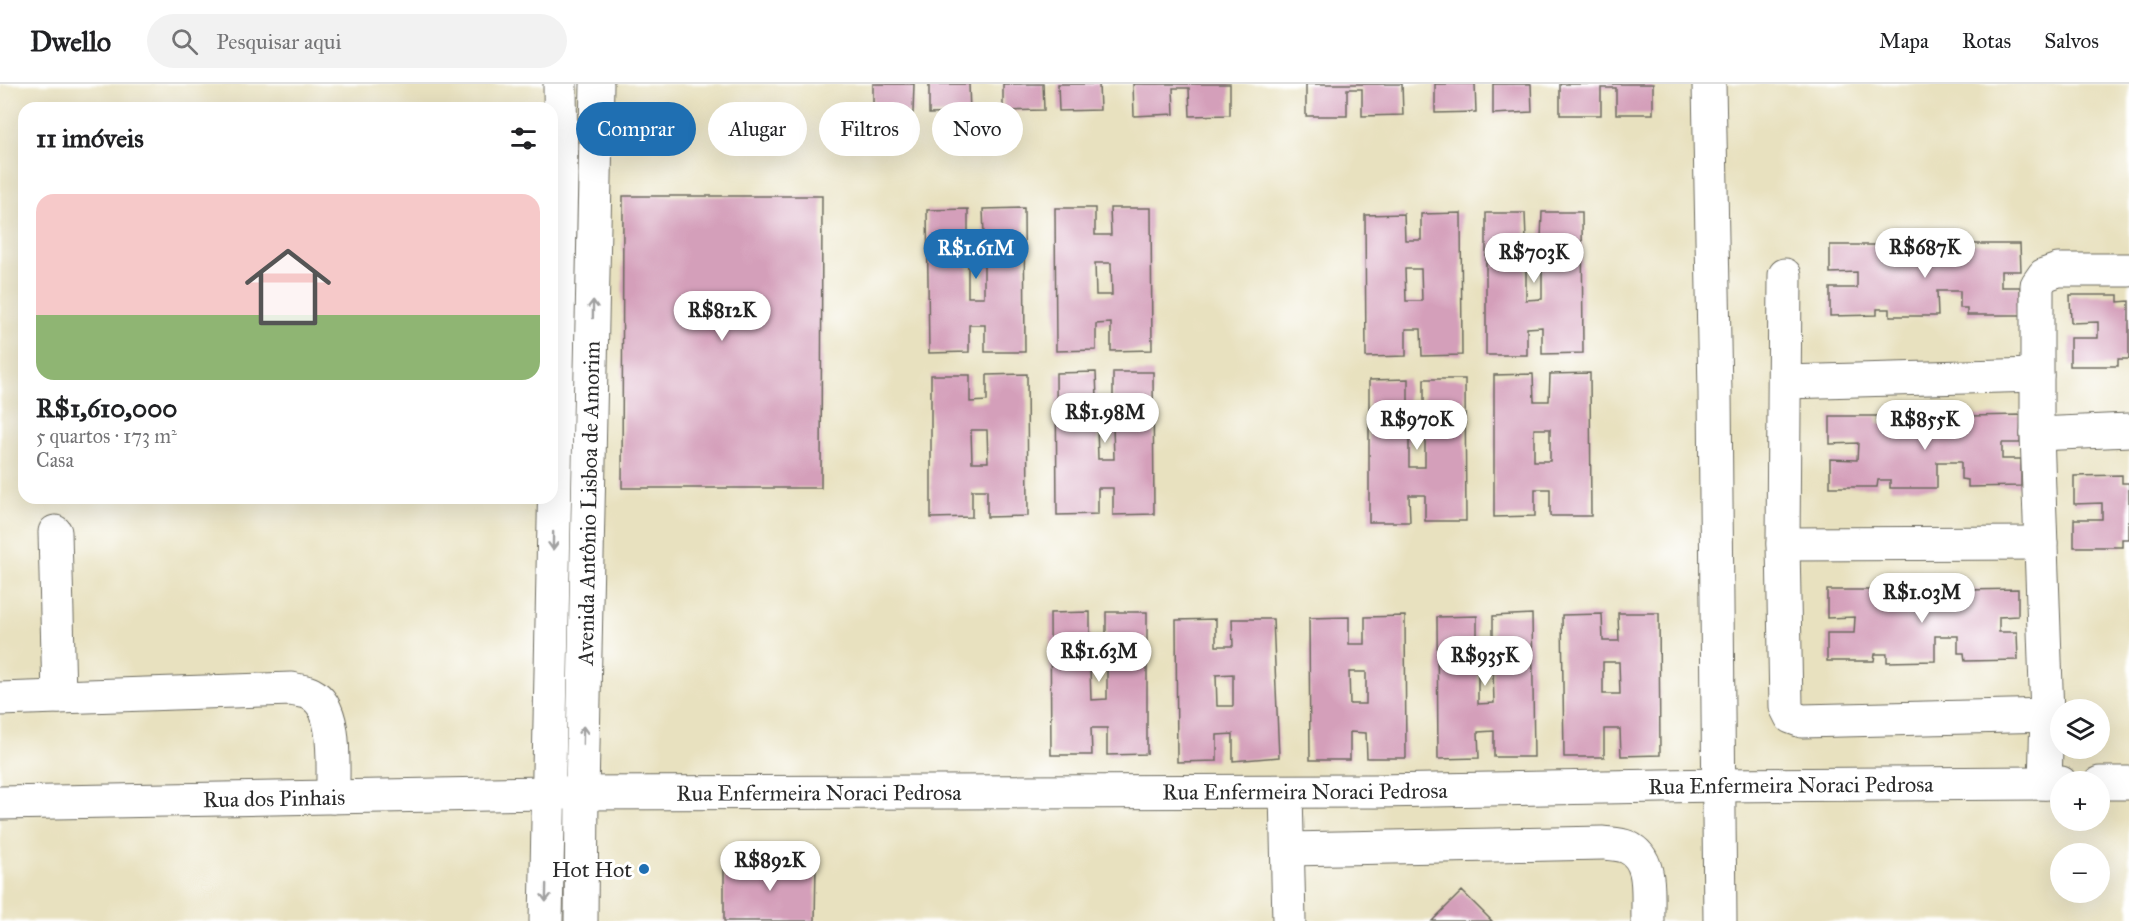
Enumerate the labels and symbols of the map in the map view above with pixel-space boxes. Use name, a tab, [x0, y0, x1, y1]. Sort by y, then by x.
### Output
pin: R$687K	[1876, 228, 1974, 279]
pin: R$1.61M	[921, 229, 1031, 280]
pin: R$703K	[1485, 233, 1583, 284]
pin: R$812K	[673, 291, 771, 342]
one-way arrow	[587, 299, 599, 319]
street label: Avenida Antônio Lisboa de Amorim	[572, 340, 606, 667]
pin: R$1.98M	[1050, 393, 1160, 444]
pin: R$970K	[1368, 400, 1466, 451]
pin: R$855K	[1876, 400, 1974, 451]
one-way arrow	[547, 531, 559, 551]
pin: R$1.03M	[1867, 573, 1977, 624]
pin: R$1.63M	[1044, 632, 1154, 683]
pin: R$935K	[1436, 636, 1534, 687]
one-way arrow	[577, 725, 589, 745]
street label: Rua Enfermeira Noraci Pedrosa	[1648, 771, 1934, 800]
street label: Rua Enfermeira Noraci Pedrosa	[1162, 777, 1449, 806]
street label: Rua Enfermeira Noraci Pedrosa	[676, 779, 962, 807]
street label: Rua dos Pinhais	[203, 784, 345, 813]
pin: R$892K	[721, 841, 819, 892]
place label: Hot Hot	[552, 856, 632, 883]
marker: Hot Hot	[637, 862, 651, 876]
one-way arrow	[541, 883, 552, 903]

